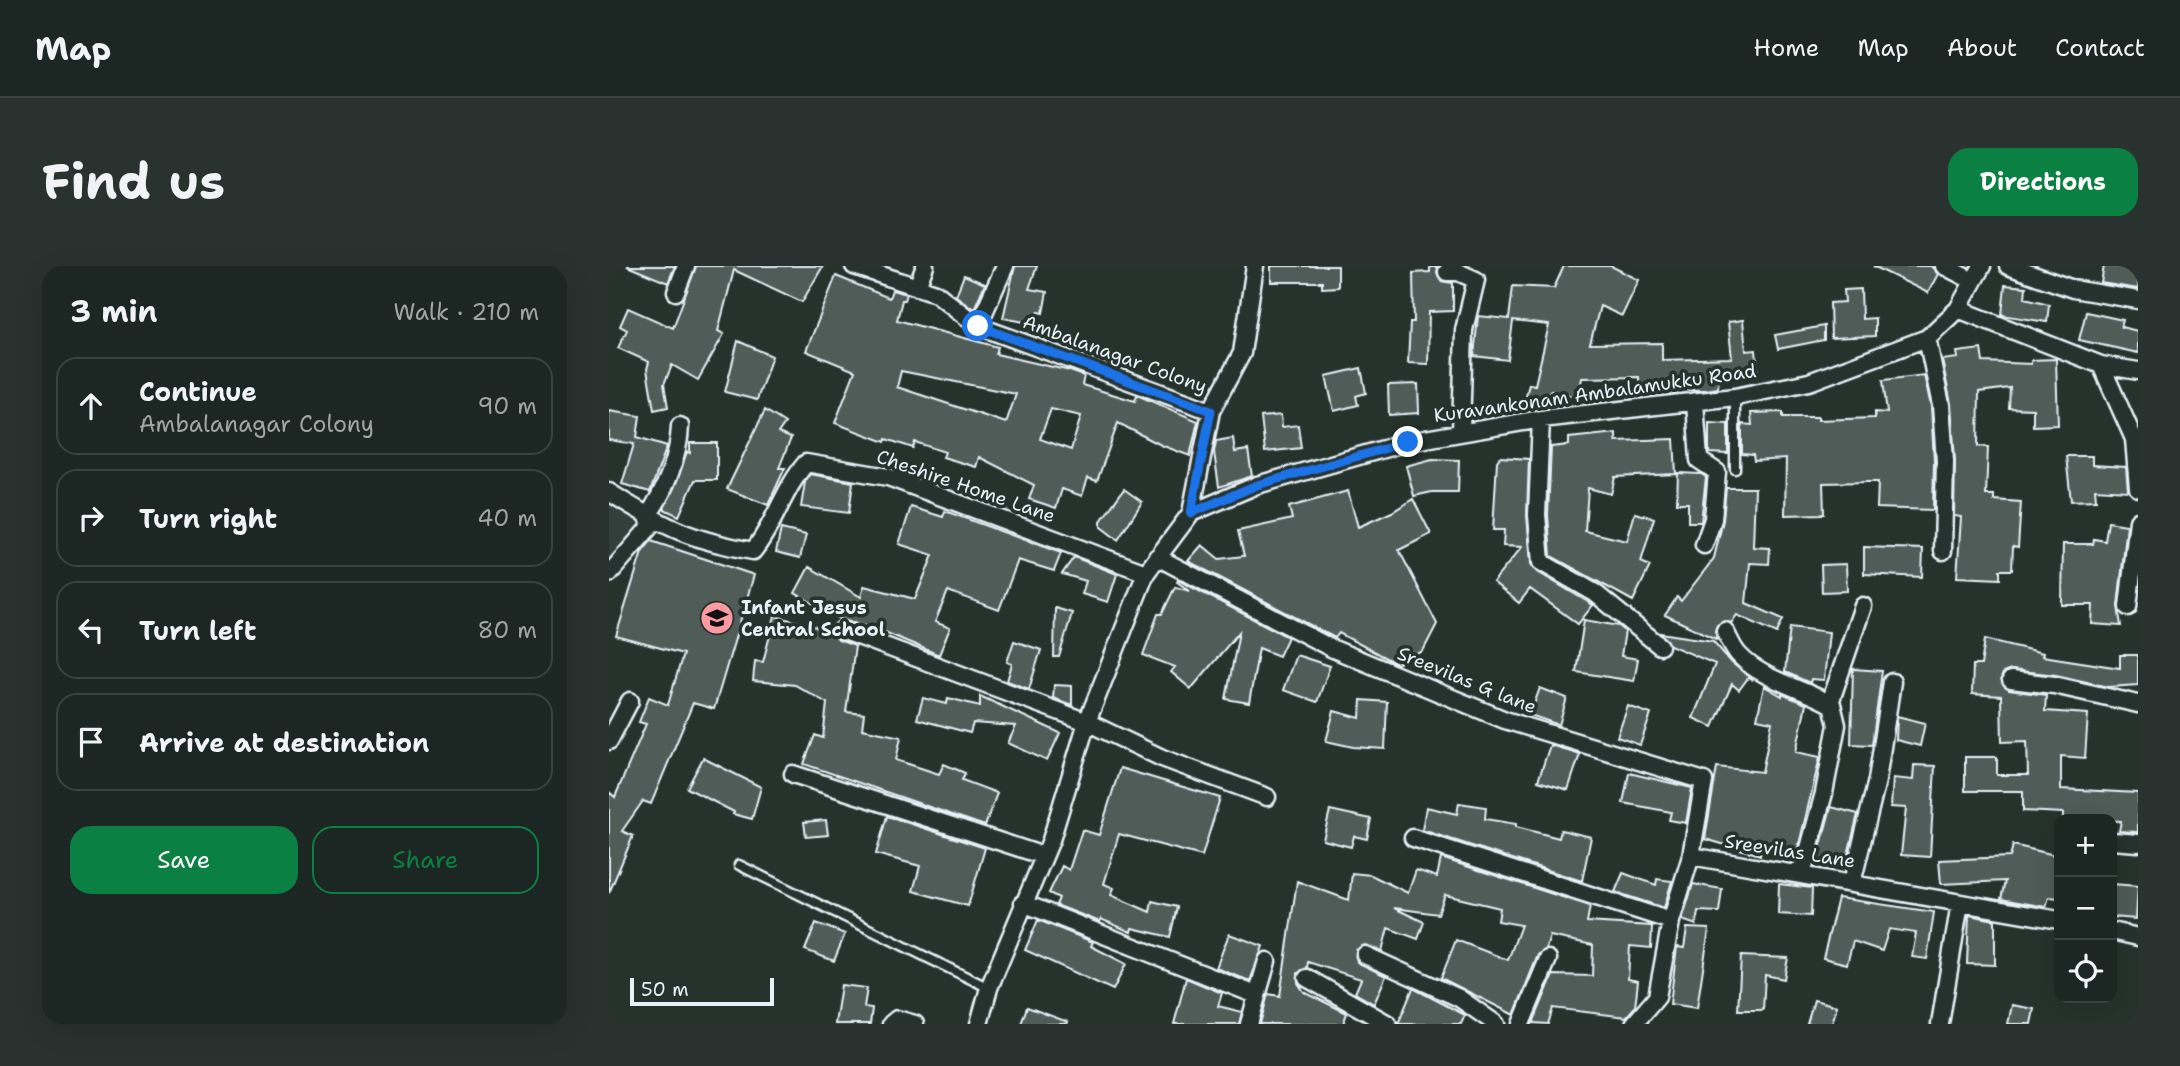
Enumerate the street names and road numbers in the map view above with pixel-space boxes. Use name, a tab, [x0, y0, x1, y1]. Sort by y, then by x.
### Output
street label: Ambalanagar Colony	[1020, 309, 1210, 399]
street label: Kuravankonam Ambalamukku Road	[1432, 358, 1758, 428]
street label: Cheshire Home Lane	[873, 444, 1059, 528]
street label: Sreevilas G lane	[1394, 641, 1540, 719]
street label: Sreevilas Lane	[1723, 828, 1857, 874]

